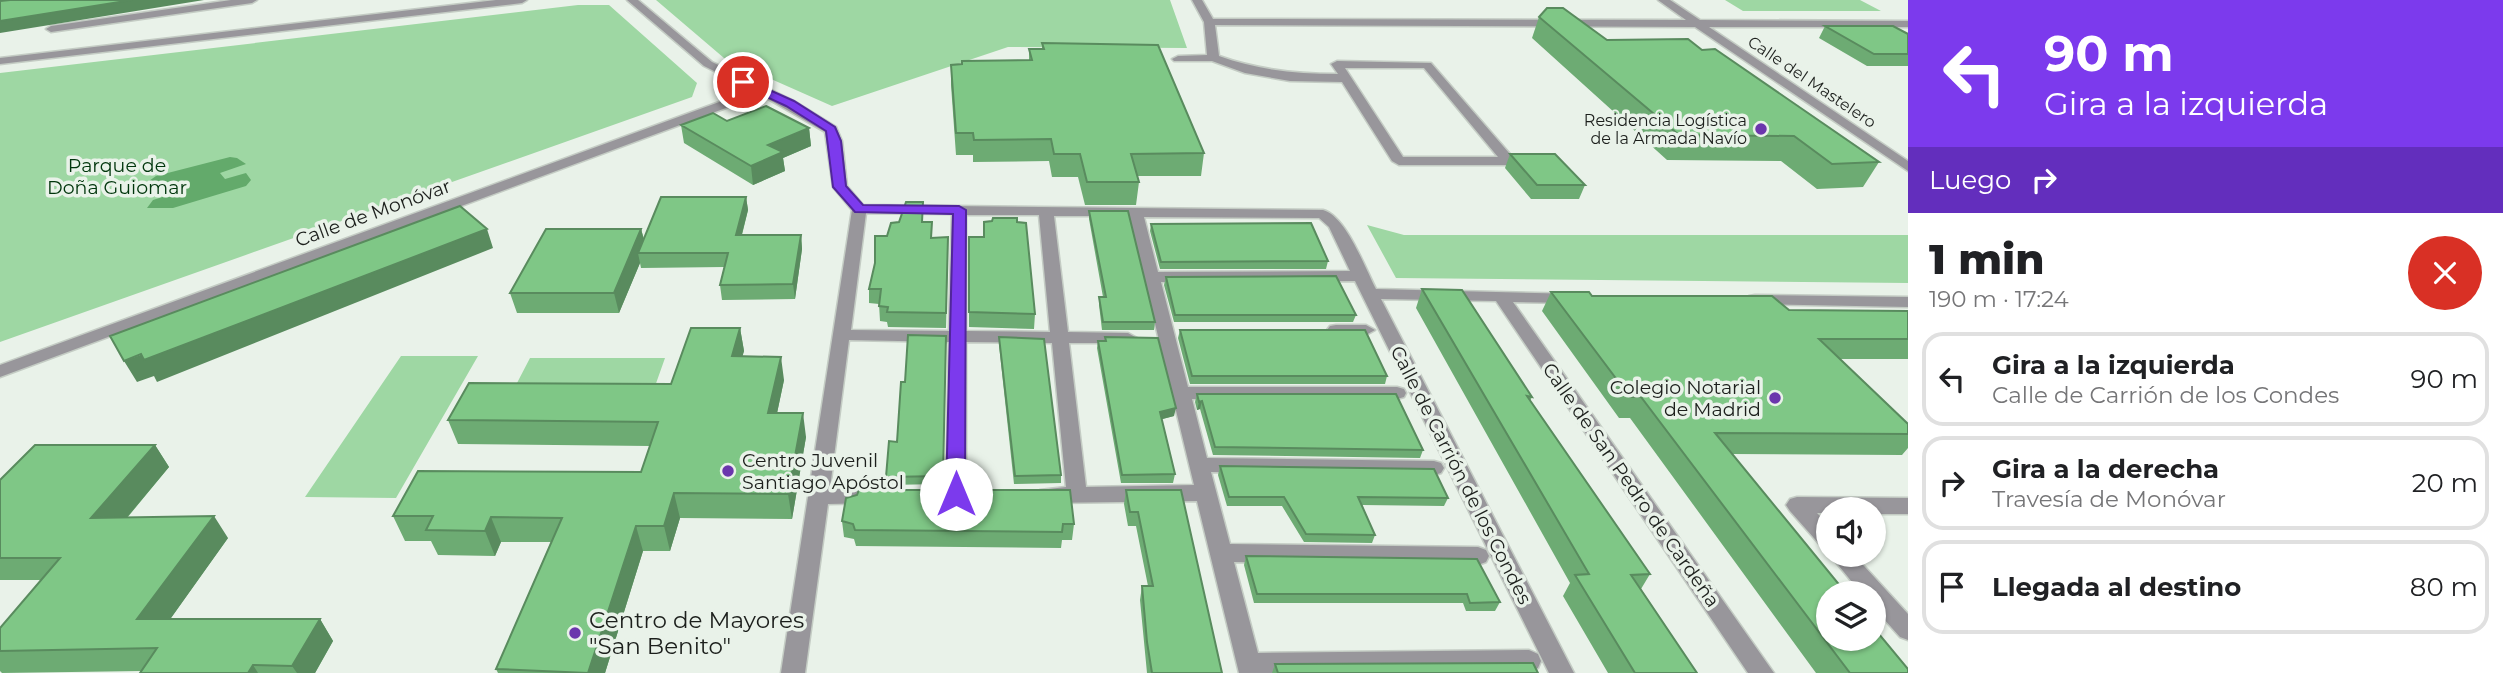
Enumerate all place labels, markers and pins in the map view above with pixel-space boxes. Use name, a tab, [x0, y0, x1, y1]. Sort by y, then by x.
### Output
pin	[713, 52, 773, 112]
place label: Residencia Logística de la Armada Navío	[1584, 111, 1747, 148]
marker: Residencia Logística de la Armada Navío	[1753, 121, 1769, 137]
place label: Colegio Notarial de Madrid	[1610, 376, 1761, 421]
marker: Colegio Notarial de Madrid	[1767, 390, 1783, 406]
place label: Centro Juvenil Santiago Apóstol	[742, 449, 904, 494]
marker: Centro Juvenil Santiago Apóstol	[720, 463, 736, 479]
place label: Centro de Mayores "San Benito"	[589, 606, 804, 660]
marker: Centro de Mayores "San Benito"	[567, 625, 583, 641]

